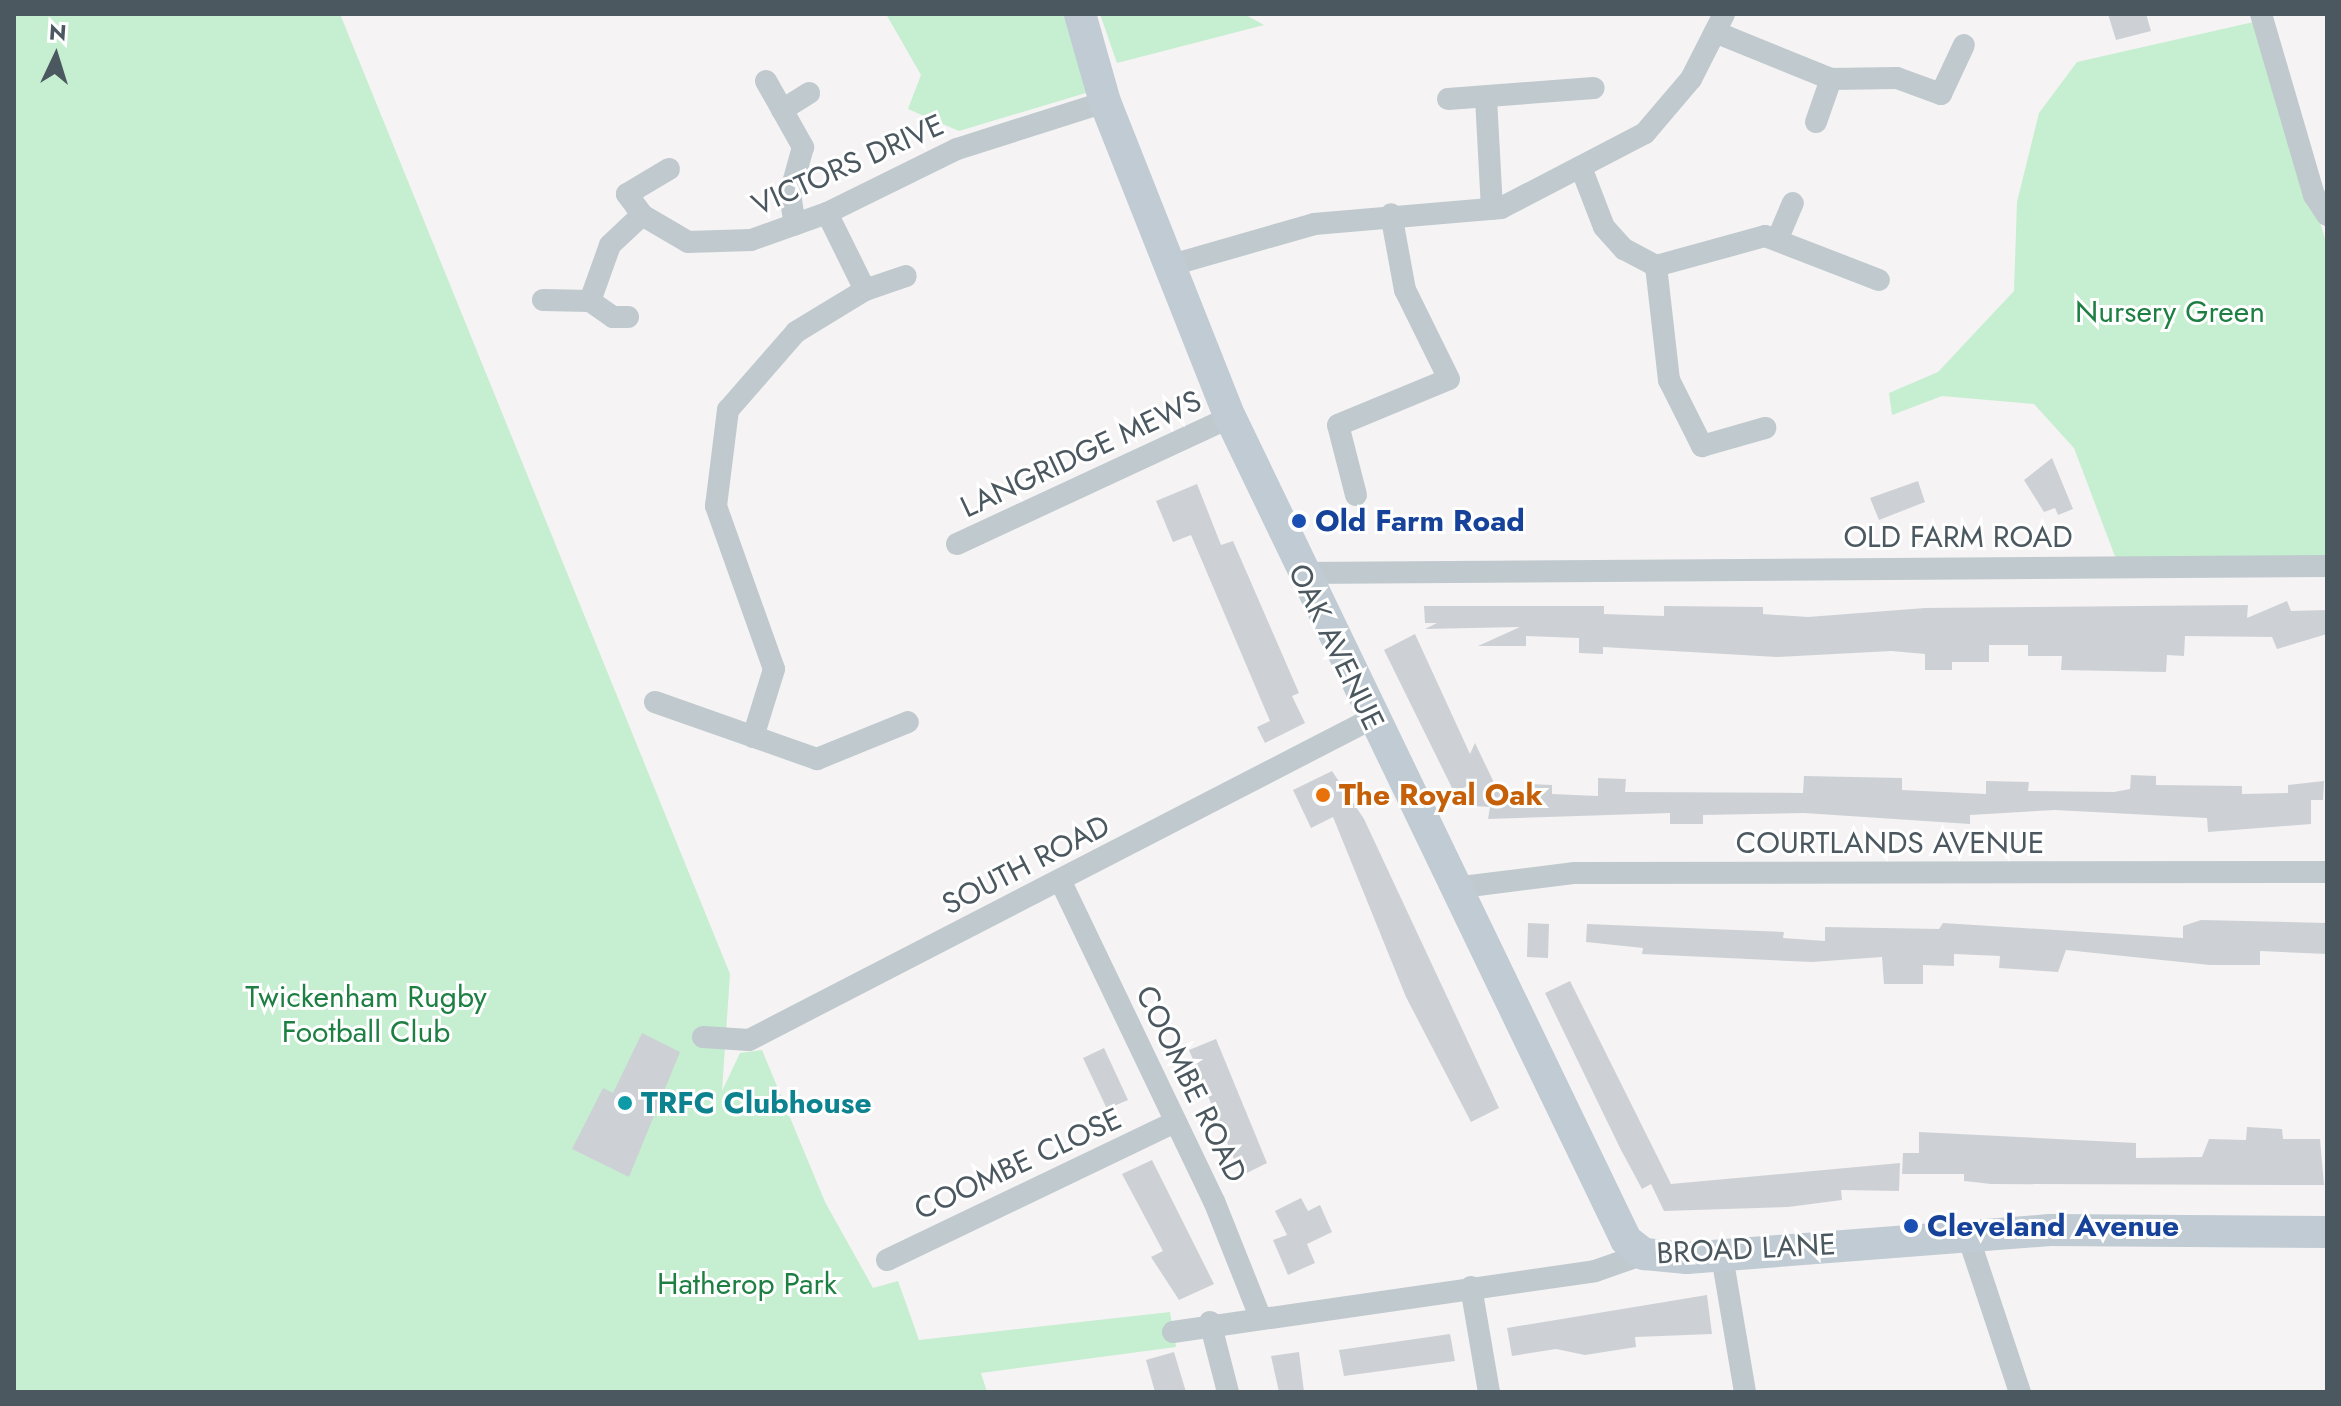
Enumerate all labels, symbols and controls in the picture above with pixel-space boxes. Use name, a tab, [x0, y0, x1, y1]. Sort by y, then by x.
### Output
text: N	[48, 15, 68, 49]
north arrow	[16, 16, 96, 96]
street label: VICTORS DRIVE	[747, 107, 949, 223]
park label: Nursery Green	[2075, 294, 2265, 330]
street label: LANGRIDGE MEWS	[955, 383, 1207, 525]
place label: Old Farm Road	[1315, 503, 1525, 539]
marker: Old Farm Road	[1290, 512, 1308, 530]
street label: OLD FARM ROAD	[1843, 519, 2073, 555]
street label: OAK AVENUE	[1280, 558, 1392, 736]
place label: The Royal Oak	[1339, 777, 1543, 813]
marker: The Royal Oak	[1314, 786, 1332, 804]
street label: SOUTH ROAD	[936, 807, 1116, 923]
street label: COURTLANDS AVENUE	[1736, 825, 2044, 861]
park label: Twickenham Rugby Football Club	[245, 979, 487, 1050]
street label: COOMBE ROAD	[1128, 980, 1254, 1188]
place label: TRFC Clubhouse	[641, 1085, 872, 1121]
marker: TRFC Clubhouse	[616, 1094, 634, 1112]
street label: COOMBE CLOSE	[909, 1100, 1127, 1228]
place label: Cleveland Avenue	[1927, 1208, 2179, 1244]
marker: Cleveland Avenue	[1902, 1217, 1920, 1235]
street label: BROAD LANE	[1655, 1226, 1837, 1272]
park label: Hatherop Park	[657, 1266, 837, 1302]

